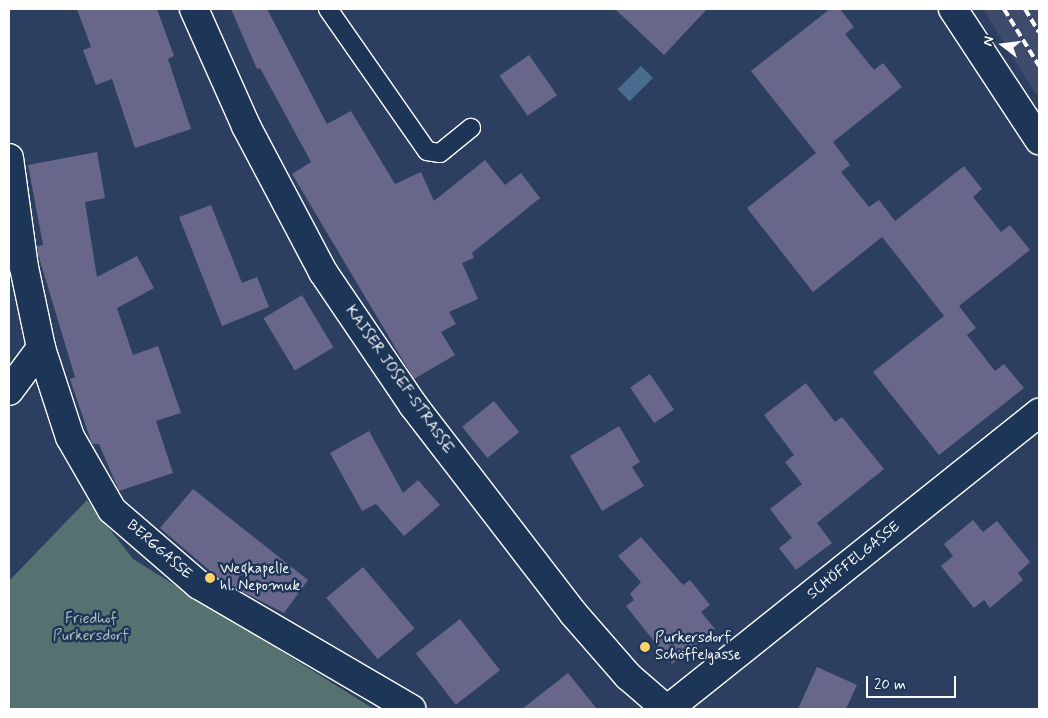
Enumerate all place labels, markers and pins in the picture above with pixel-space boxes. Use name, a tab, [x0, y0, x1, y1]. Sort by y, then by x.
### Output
place label: Wegkapelle hl. Nepomuk	[220, 560, 300, 595]
marker: Wegkapelle hl. Nepomuk	[204, 572, 216, 584]
place label: Purkersdorf Schöffelgasse	[655, 629, 741, 664]
marker: Purkersdorf Schöffelgasse	[639, 641, 651, 653]

